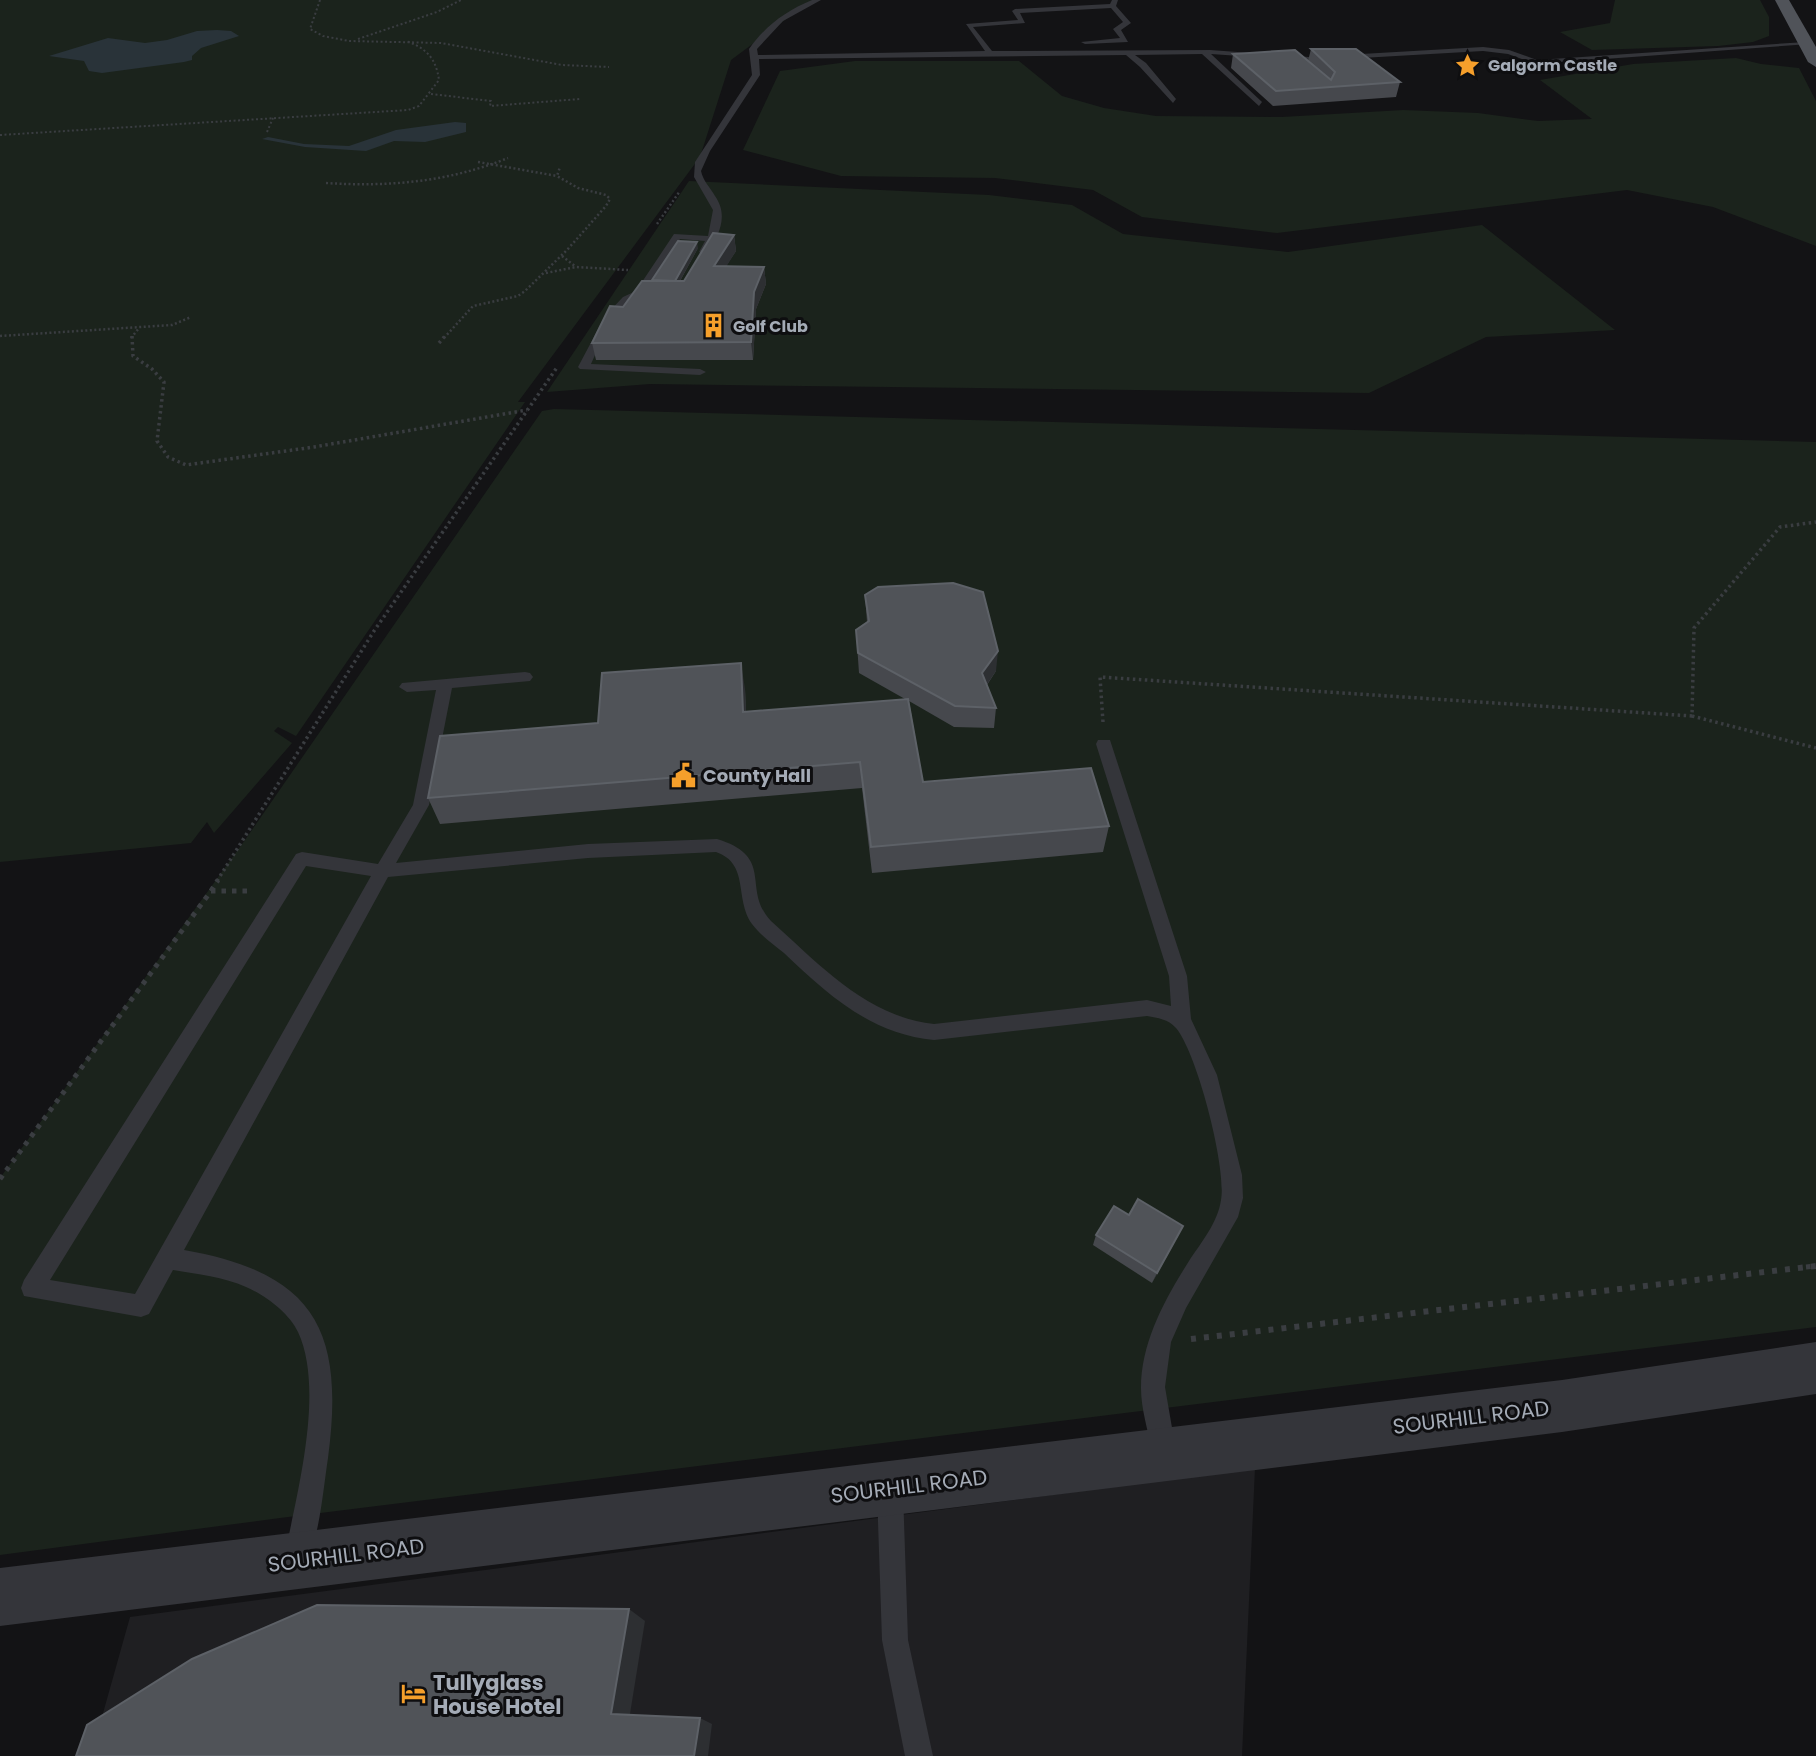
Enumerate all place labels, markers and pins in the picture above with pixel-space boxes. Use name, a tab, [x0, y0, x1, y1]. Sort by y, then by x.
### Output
place icon: Galgorm Castle	[1454, 51, 1482, 79]
place label: Galgorm Castle	[1488, 54, 1617, 77]
building icon: Golf Club	[699, 312, 727, 340]
place label: Golf Club	[733, 315, 808, 338]
public building icon: County Hall	[669, 761, 697, 789]
place label: County Hall	[703, 763, 811, 788]
place label: Tullyglass House Hotel	[433, 1668, 561, 1721]
hotel icon: Tullyglass House Hotel	[399, 1680, 427, 1708]

